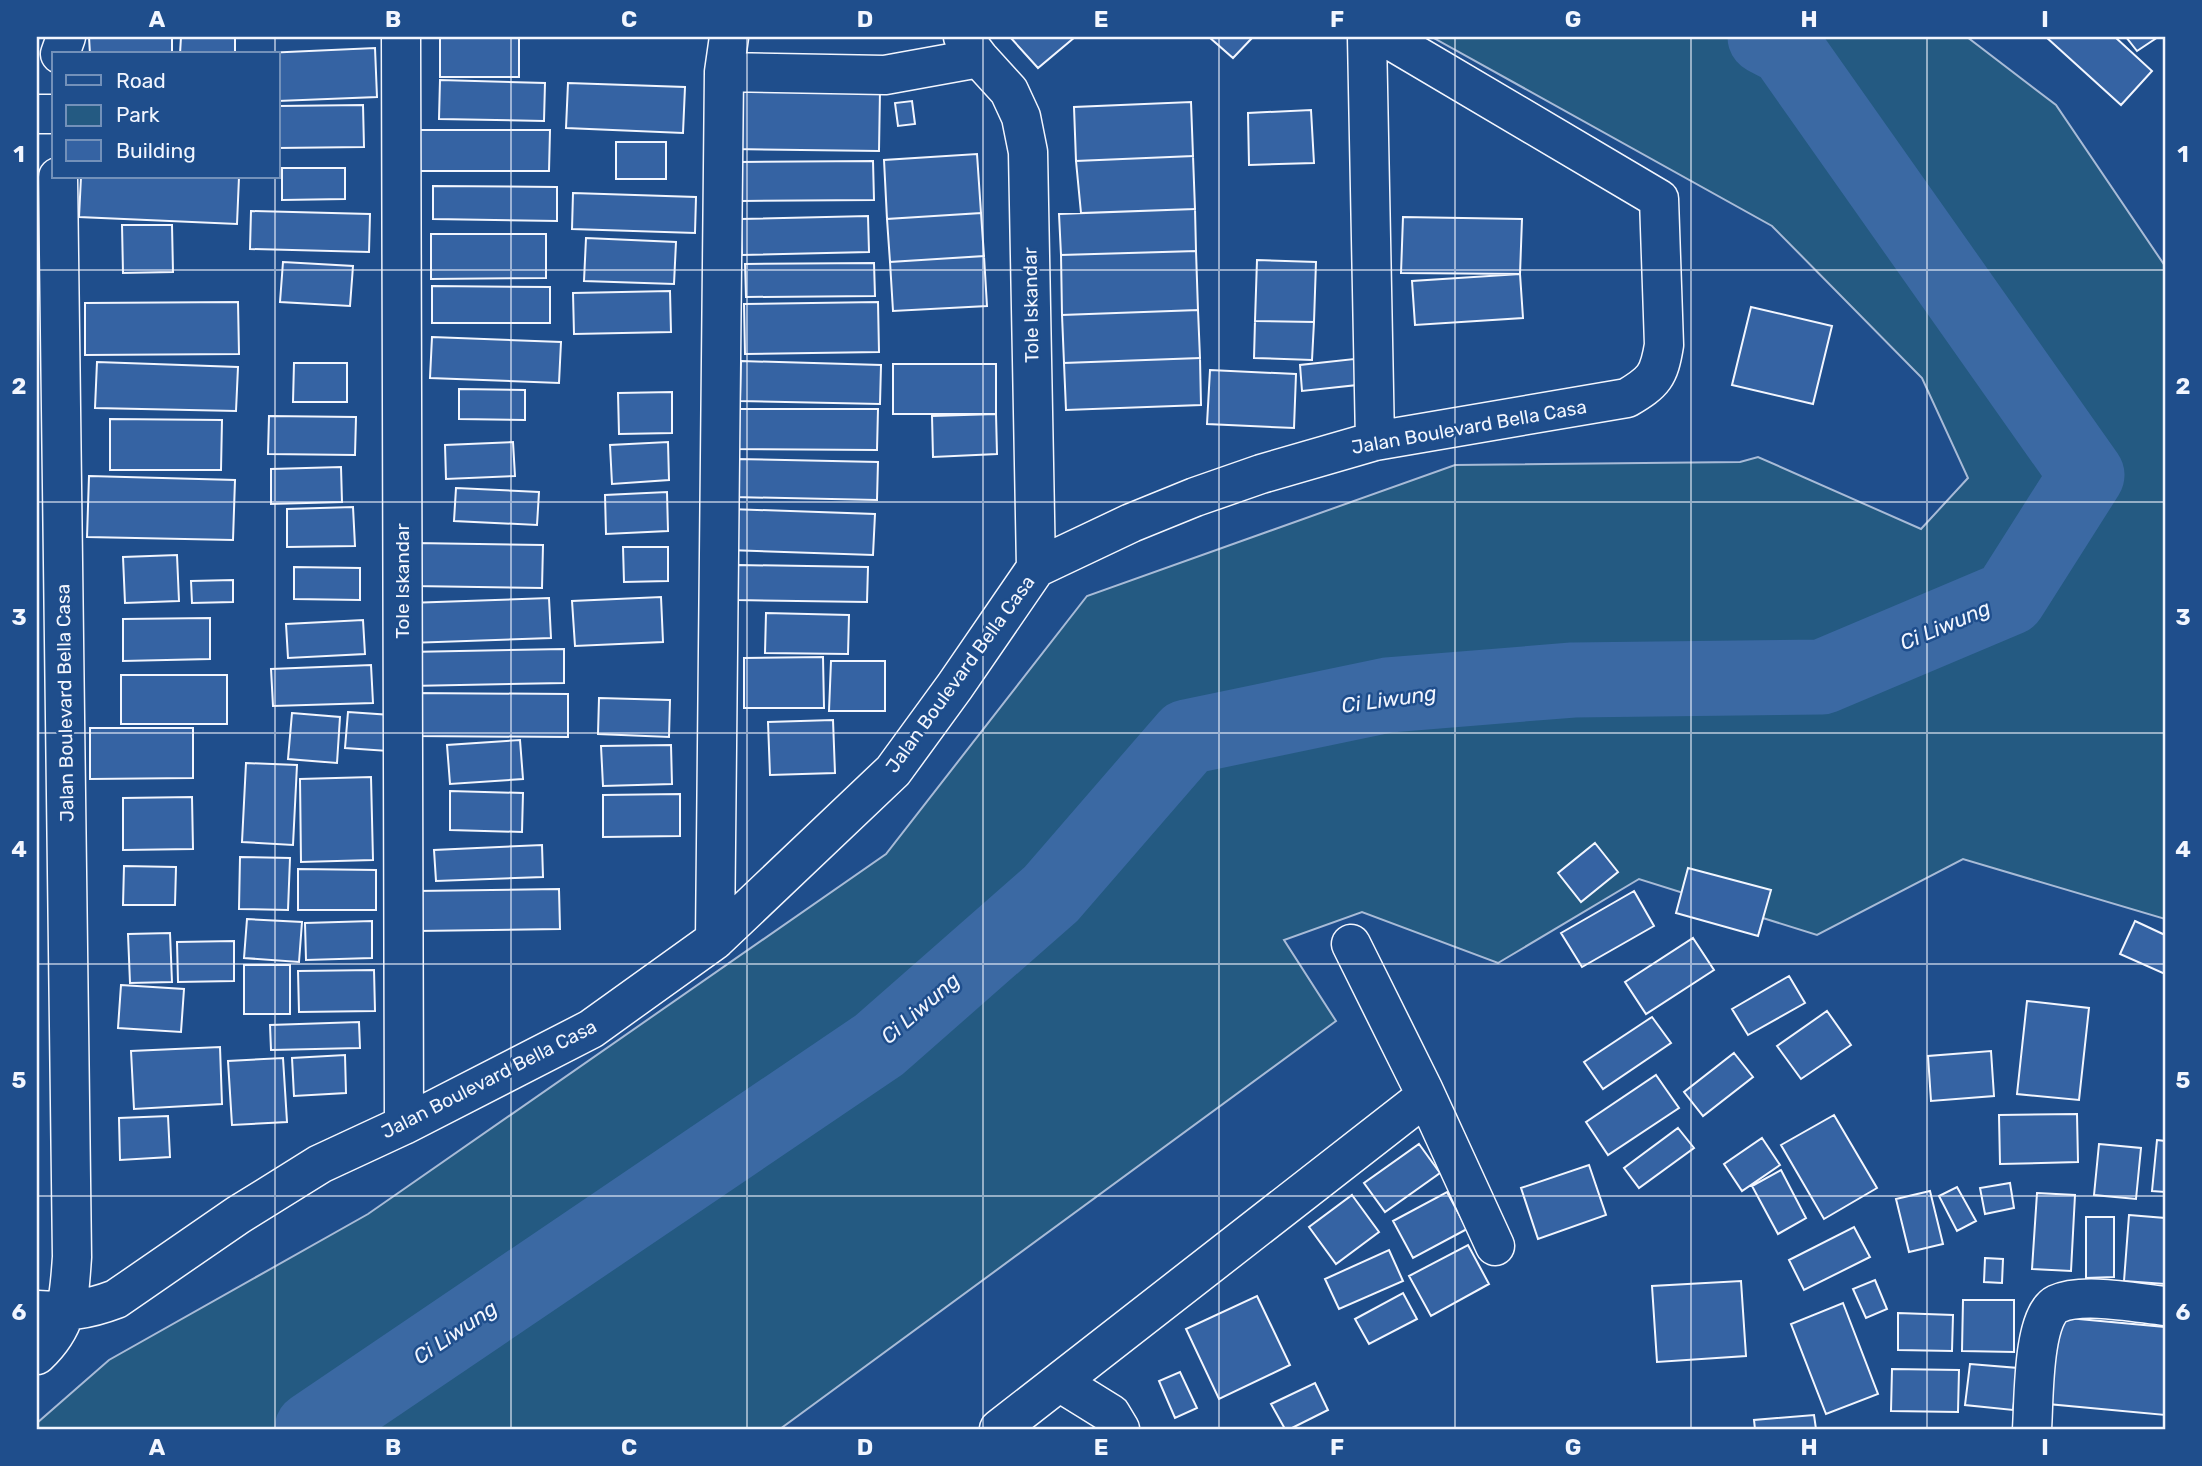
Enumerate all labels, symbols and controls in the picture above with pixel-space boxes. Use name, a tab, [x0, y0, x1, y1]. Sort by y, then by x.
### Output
text: A	[149, 5, 166, 33]
text: B	[385, 5, 401, 33]
text: C	[621, 5, 637, 33]
text: D	[857, 5, 873, 33]
text: E	[1094, 5, 1108, 33]
text: F	[1330, 5, 1344, 33]
text: G	[1565, 5, 1581, 33]
text: H	[1800, 5, 1818, 33]
text: I	[2041, 5, 2049, 33]
legend	[52, 52, 280, 178]
text: Road	[116, 68, 166, 93]
text: Park	[116, 102, 160, 127]
text: Building	[116, 138, 196, 163]
text: 1	[13, 140, 25, 168]
text: 1	[2177, 140, 2189, 168]
street label: Tole Iskandar	[1018, 246, 1044, 363]
text: 2	[12, 372, 26, 400]
text: 2	[2176, 372, 2190, 400]
street label: Jalan Boulevard Bella Casa	[1350, 395, 1588, 459]
street label: Tole Iskandar	[391, 522, 414, 639]
street label: Jalan Boulevard Bella Casa	[881, 571, 1039, 777]
street label: Jalan Boulevard Bella Casa	[51, 584, 79, 822]
water label: Ci Liwung	[1896, 595, 1994, 655]
text: 3	[11, 603, 27, 631]
text: 3	[2175, 603, 2191, 631]
water label: Ci Liwung	[1340, 680, 1438, 718]
text: 4	[11, 835, 27, 863]
text: 4	[2175, 835, 2191, 863]
water label: Ci Liwung	[876, 967, 964, 1049]
street label: Jalan Boulevard Bella Casa	[378, 1015, 600, 1143]
text: 5	[12, 1066, 27, 1094]
text: 5	[2176, 1066, 2191, 1094]
water label: Ci Liwung	[408, 1295, 502, 1369]
text: 6	[12, 1298, 27, 1326]
text: 6	[2176, 1298, 2191, 1326]
text: A	[149, 1433, 166, 1461]
text: B	[385, 1433, 401, 1461]
text: C	[621, 1433, 637, 1461]
text: D	[857, 1433, 873, 1461]
text: E	[1094, 1433, 1108, 1461]
text: F	[1330, 1433, 1344, 1461]
text: G	[1565, 1433, 1581, 1461]
text: H	[1800, 1433, 1818, 1461]
text: I	[2041, 1433, 2049, 1461]

